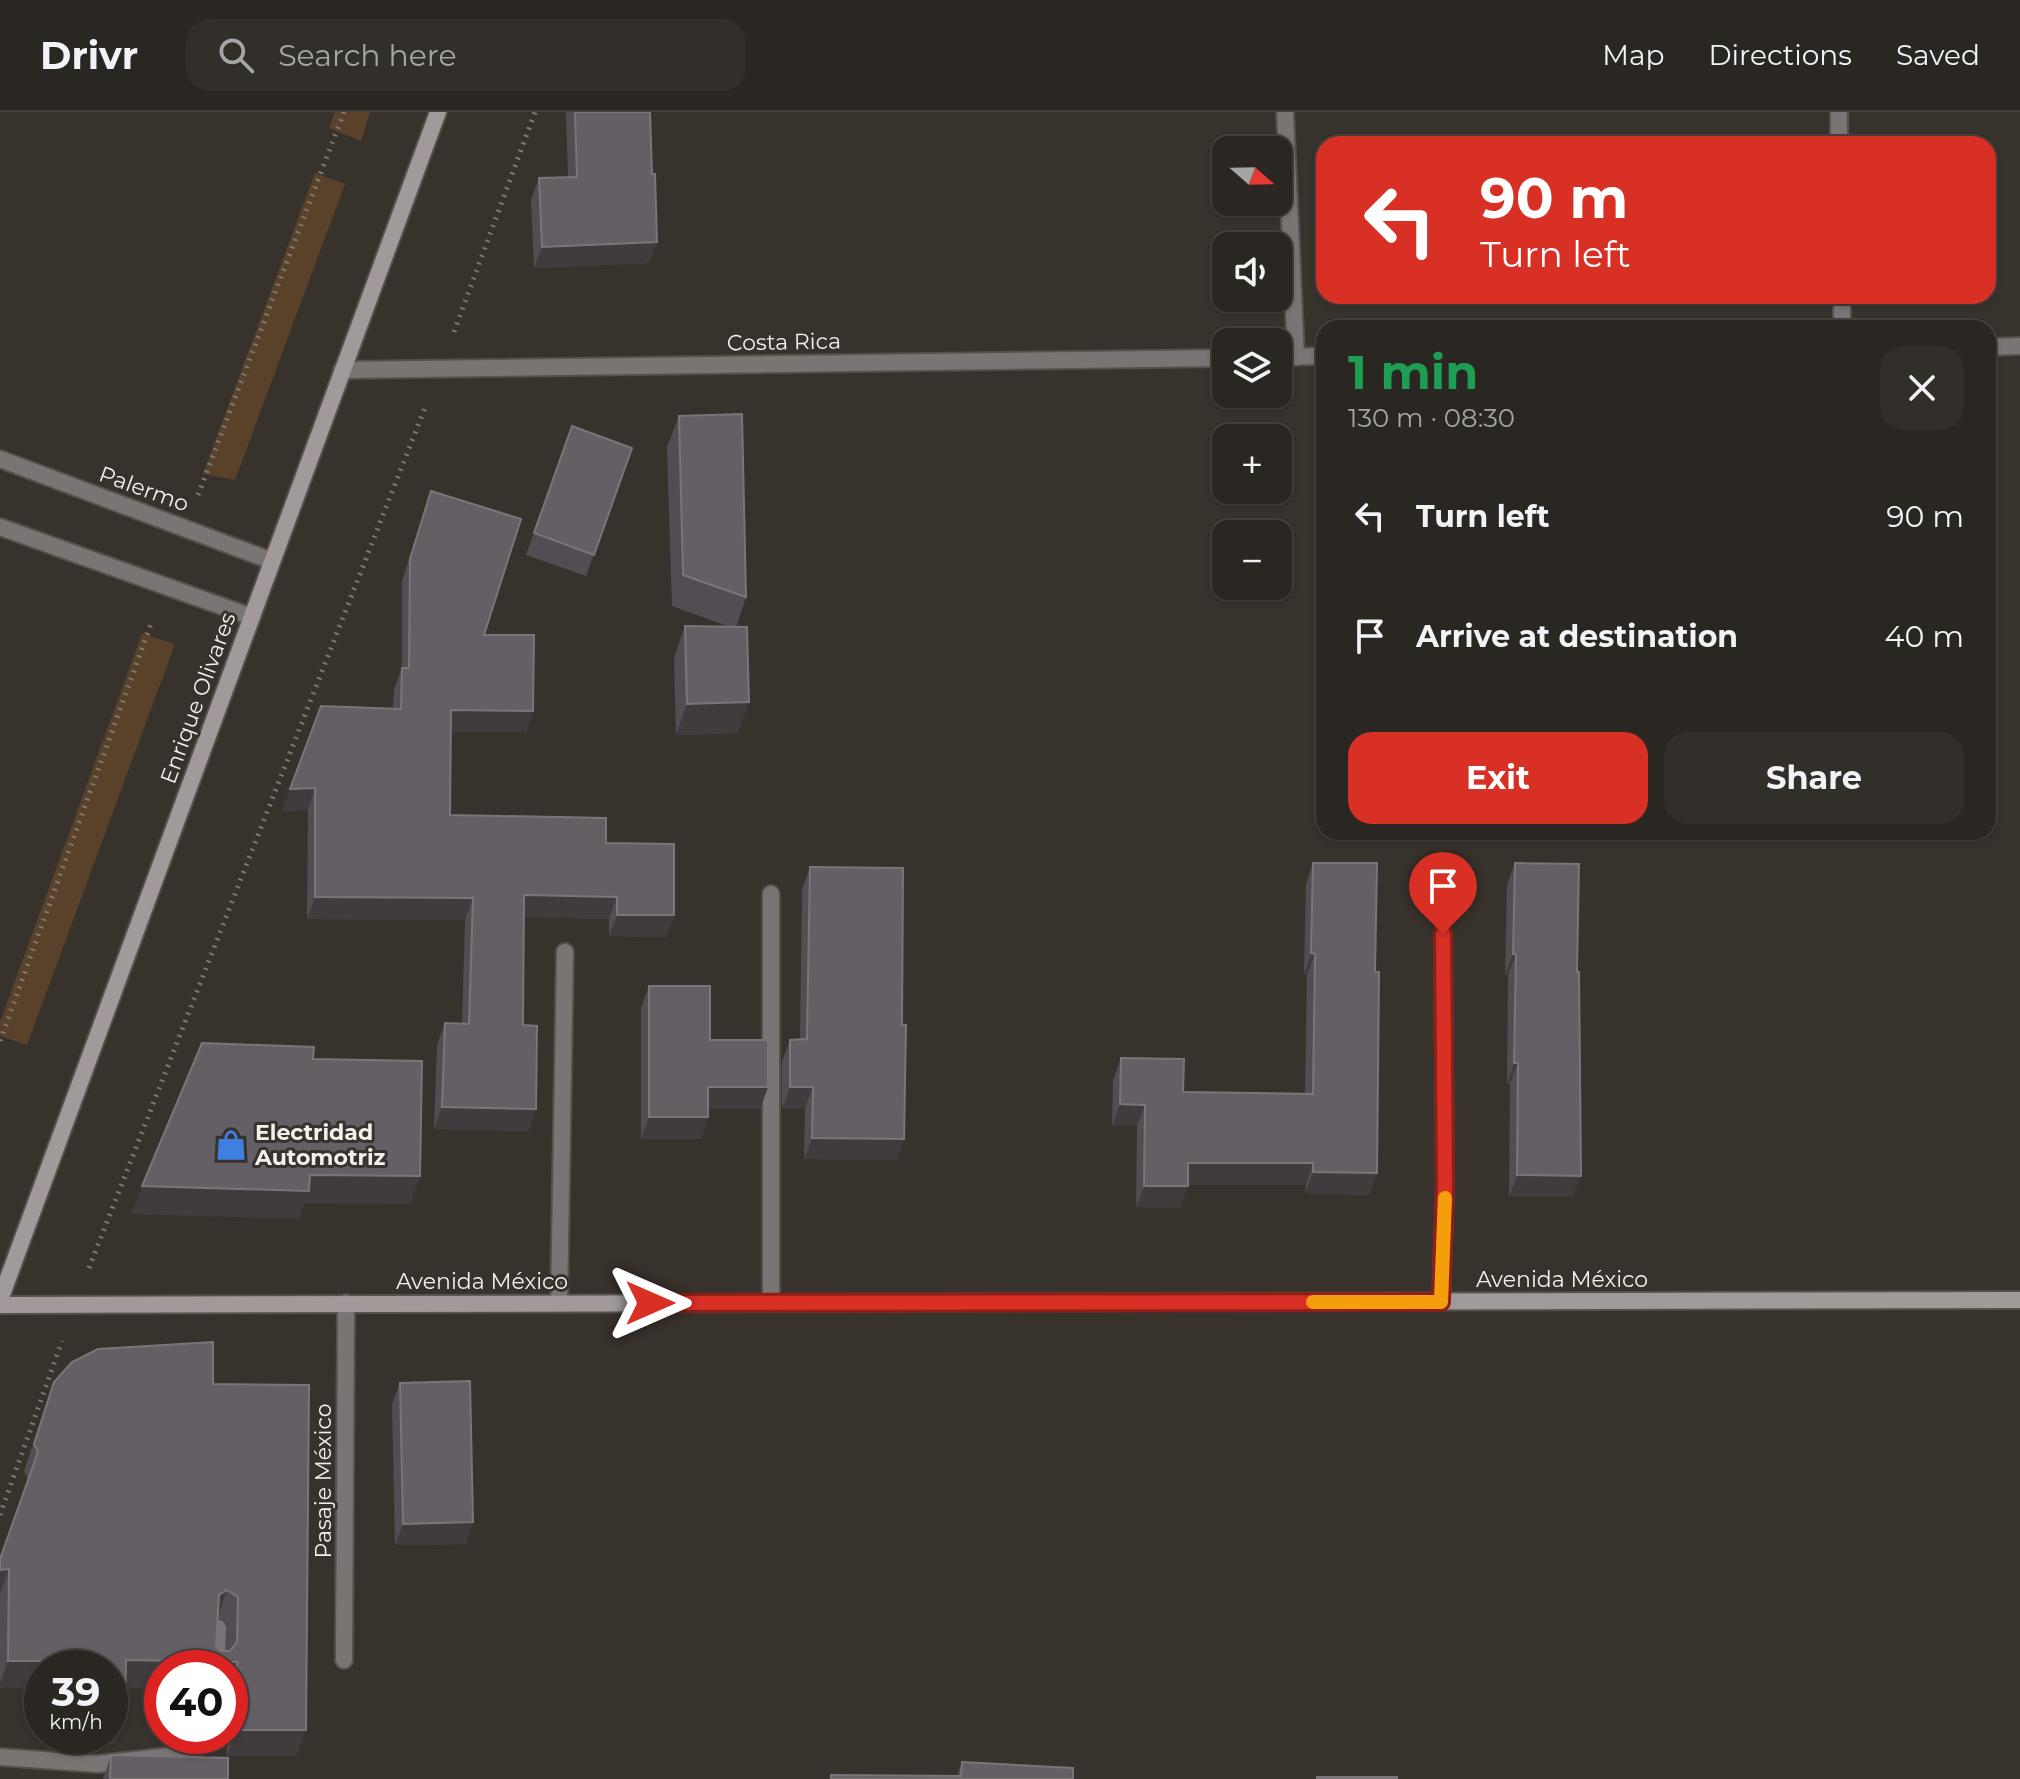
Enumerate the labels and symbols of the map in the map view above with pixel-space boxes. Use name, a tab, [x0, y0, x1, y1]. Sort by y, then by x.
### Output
north arrow	[1212, 136, 1292, 216]
street label: Costa Rica	[727, 328, 841, 356]
street label: Palermo	[95, 460, 193, 518]
street label: Enrique Olivares	[154, 608, 242, 787]
pin	[1409, 852, 1477, 934]
place label: Electridad Automotriz	[254, 1119, 386, 1171]
shop icon: Electridad Automotriz	[214, 1128, 248, 1162]
position arrow	[608, 1261, 692, 1345]
street label: Avenida México	[1476, 1266, 1648, 1293]
street label: Avenida México	[396, 1268, 568, 1295]
street label: Pasaje México	[310, 1404, 337, 1558]
speed limit sign: 40	[144, 1650, 248, 1754]

